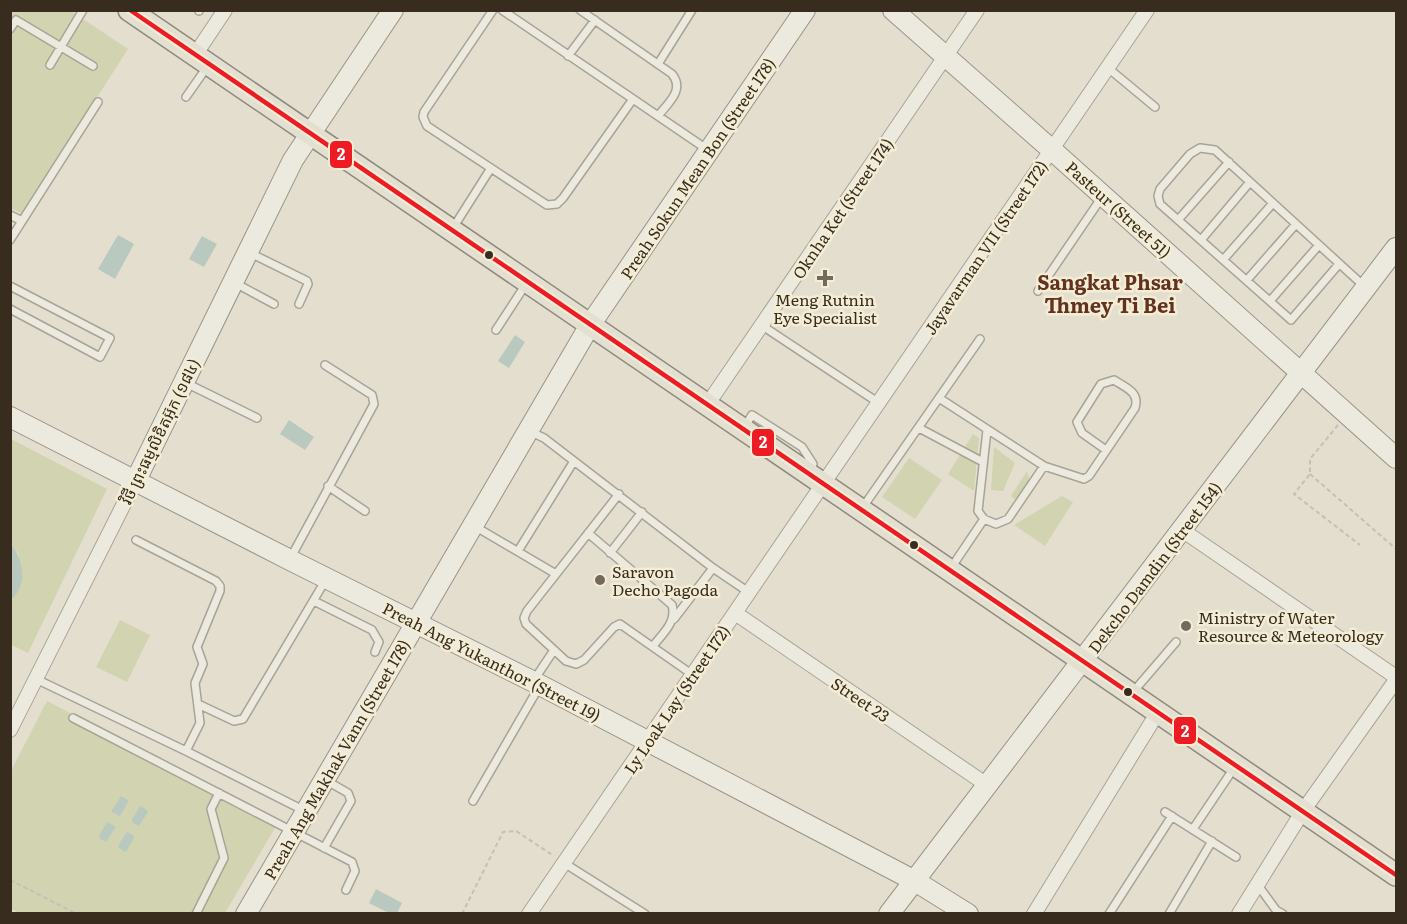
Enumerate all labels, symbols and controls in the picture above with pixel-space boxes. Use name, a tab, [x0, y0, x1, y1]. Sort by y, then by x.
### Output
street label: Preah Sokun Mean Bon (Street 178)	[614, 53, 780, 283]
street label: Oknha Ket (Street 174)	[786, 133, 898, 283]
line badge: 2	[329, 140, 353, 169]
text: 2	[337, 141, 346, 165]
street label: Jayavarman VII (Street 172)	[917, 155, 1053, 339]
street label: Pasteur (Street 51)	[1061, 155, 1177, 263]
unlabelled marker	[483, 249, 495, 261]
district label: Sangkat Phsar Thmey Ti Bei	[1037, 266, 1183, 319]
marker: Meng Rutnin Eye Specialist	[816, 269, 834, 287]
place label: Meng Rutnin Eye Specialist	[773, 287, 878, 329]
street label: វិថី ព្រះធម្មលិខិតអ៊ុក (១៨៤)	[113, 354, 205, 509]
line badge: 2	[751, 428, 775, 457]
text: 2	[759, 429, 768, 453]
street label: Dekcho Damdin (Street 154)	[1082, 476, 1226, 658]
unlabelled marker	[908, 539, 920, 551]
place label: Saravon Decho Pagoda	[612, 559, 719, 601]
marker: Saravon Decho Pagoda	[593, 573, 607, 587]
street label: Preah Ang Yukanthor (Street 19)	[379, 595, 605, 727]
place label: Ministry of Water Resource & Meteorology	[1198, 605, 1385, 647]
marker: Ministry of Water Resource & Meteorology	[1179, 619, 1193, 633]
street label: Ly Loak Lay (Street 172)	[617, 620, 735, 778]
street label: Preah Ang Makhak Vann (Street 178)	[257, 634, 415, 884]
street label: Street 23	[827, 671, 895, 727]
unlabelled marker	[1122, 686, 1134, 698]
line badge: 2	[1173, 716, 1197, 745]
text: 2	[1181, 718, 1190, 742]

